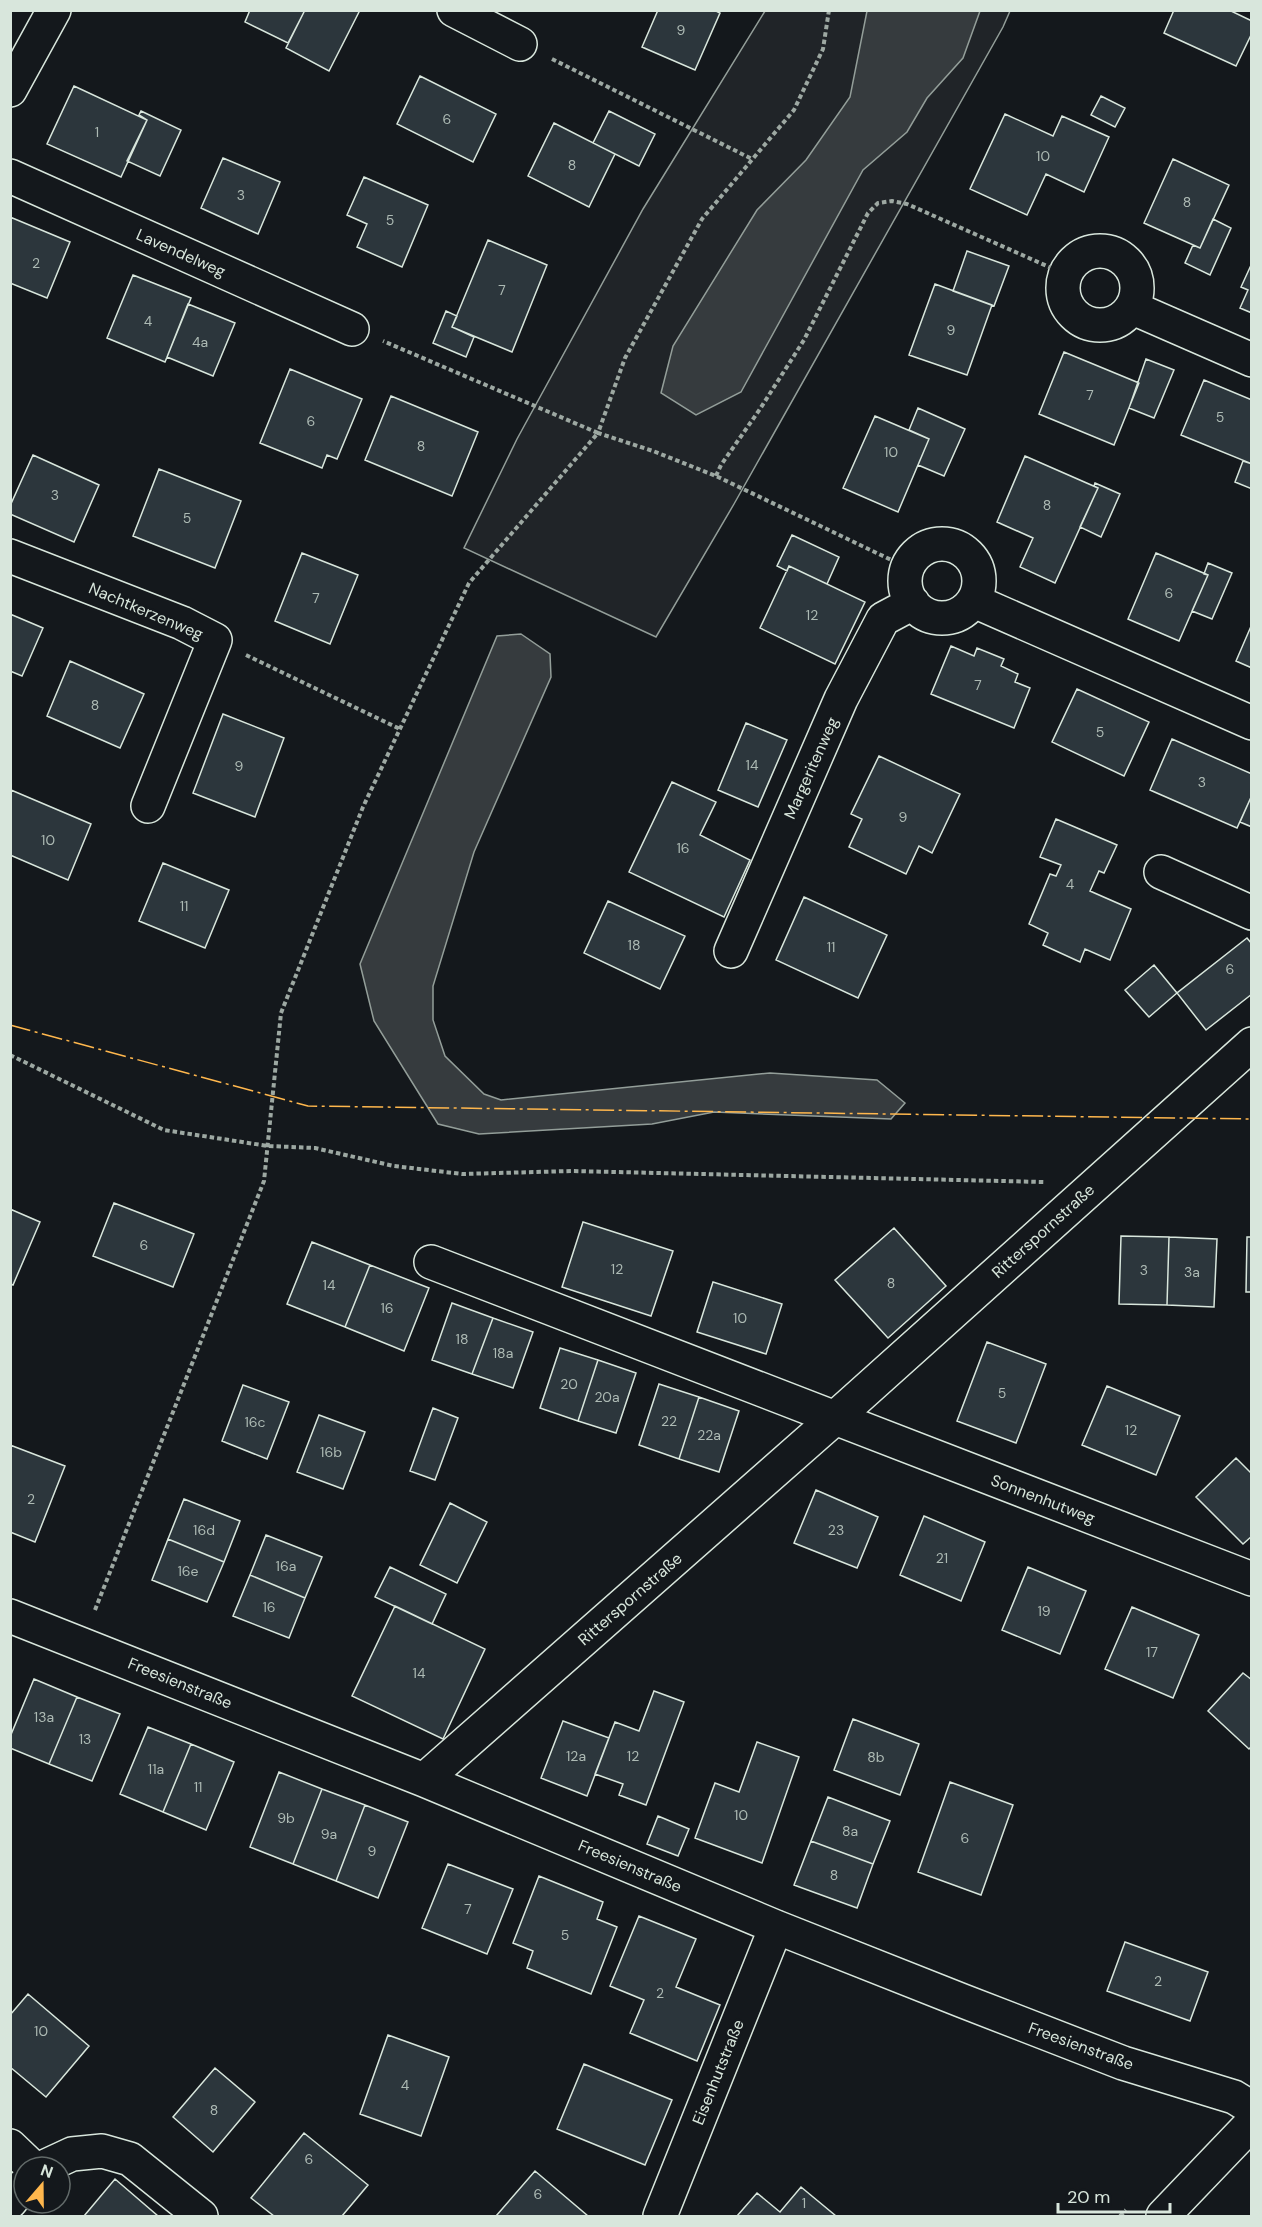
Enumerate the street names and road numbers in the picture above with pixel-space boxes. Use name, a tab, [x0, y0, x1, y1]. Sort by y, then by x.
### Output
street label: Lavendelweg	[133, 224, 229, 282]
street label: Nachtkerzenweg	[86, 577, 206, 645]
street label: Margeritenweg	[779, 714, 843, 822]
street label: Ritterspornstraße	[987, 1179, 1099, 1283]
street label: Sonnenhutweg	[988, 1470, 1098, 1529]
street label: Ritterspornstraße	[574, 1548, 686, 1650]
street label: Freesienstraße	[125, 1653, 235, 1713]
street label: Freesienstraße	[575, 1835, 685, 1897]
street label: Eisenhutstraße	[687, 2016, 749, 2128]
street label: Freesienstraße	[1025, 2017, 1137, 2075]

